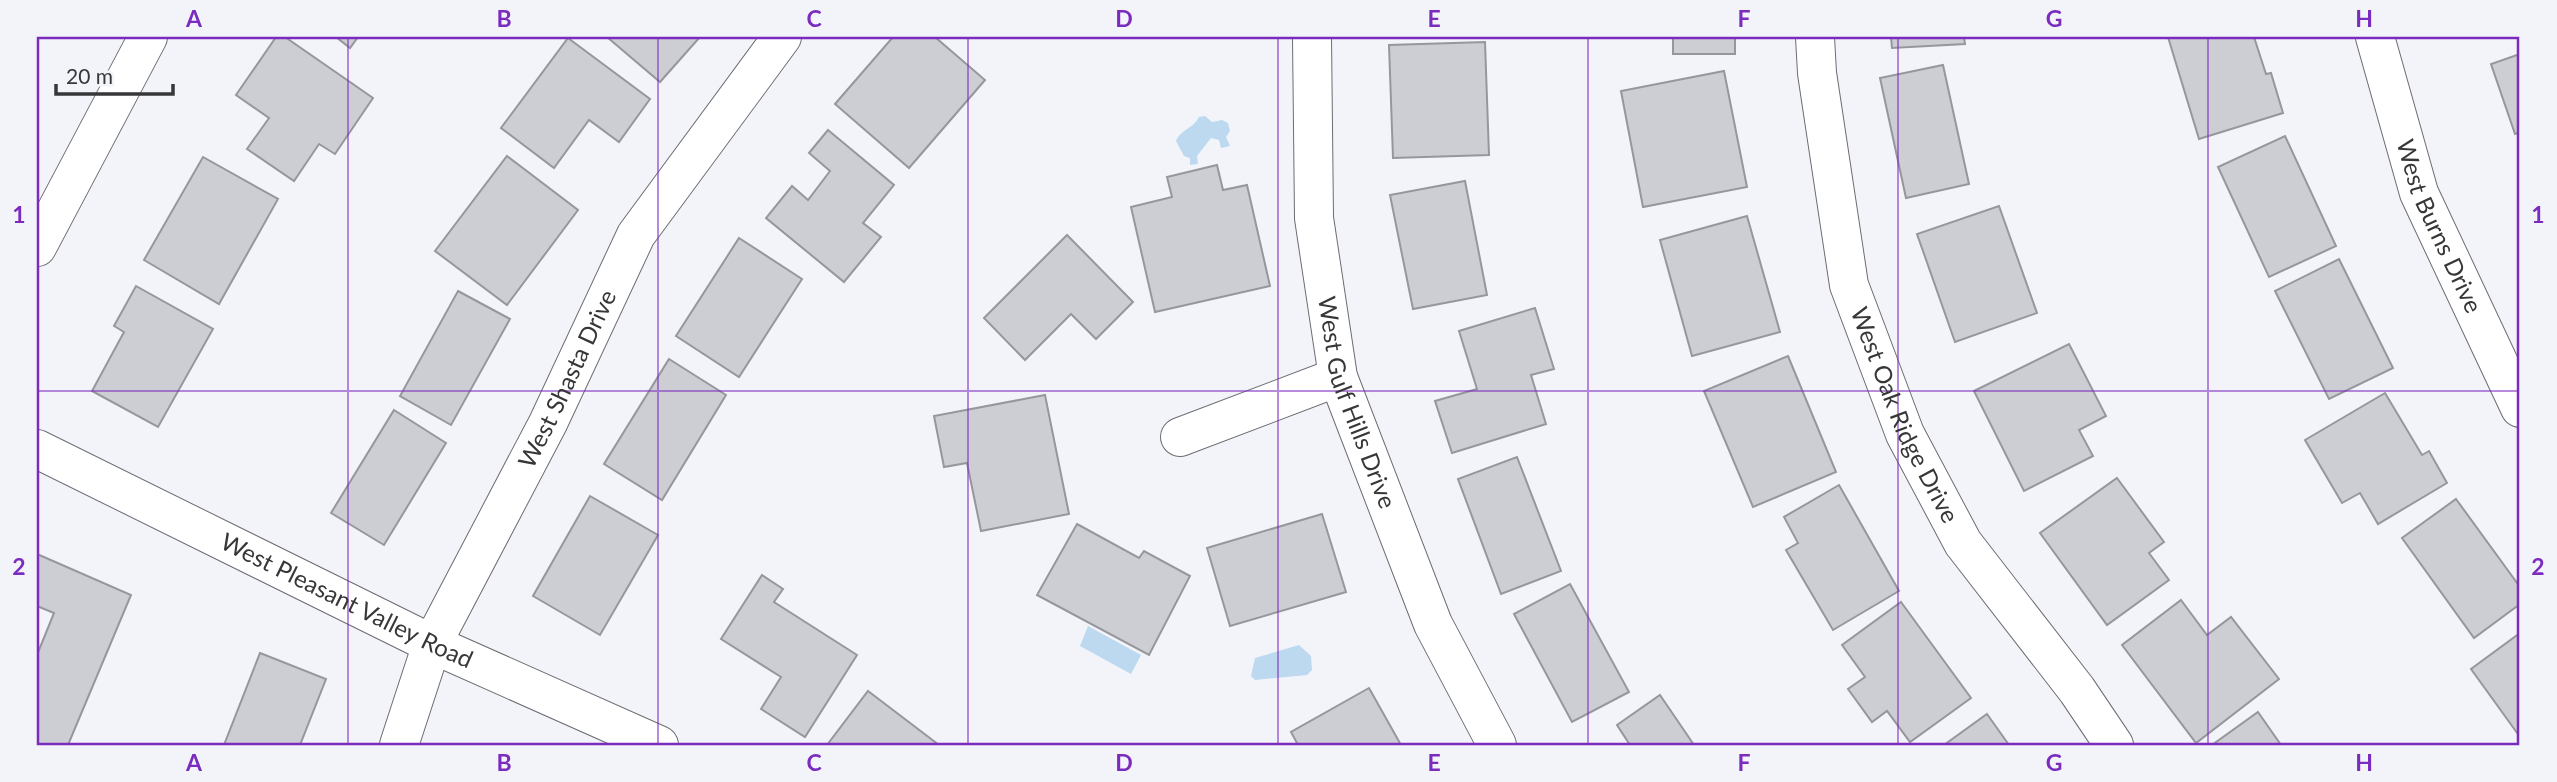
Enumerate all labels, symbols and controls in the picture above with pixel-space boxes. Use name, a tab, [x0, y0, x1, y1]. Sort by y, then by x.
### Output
text: A	[185, 4, 203, 32]
text: B	[496, 4, 512, 32]
text: C	[806, 4, 822, 32]
text: D	[1115, 4, 1133, 32]
text: E	[1427, 4, 1441, 32]
text: F	[1737, 4, 1751, 32]
text: G	[2046, 4, 2062, 32]
text: H	[2355, 4, 2373, 32]
scale bar	[56, 52, 173, 96]
text: 20 m	[66, 63, 113, 88]
street label: West Burns Drive	[2392, 136, 2489, 317]
text: 1	[12, 200, 26, 228]
text: 1	[2531, 200, 2545, 228]
street label: West Shasta Drive	[511, 285, 621, 472]
street label: West Gulf Hills Drive	[1313, 294, 1403, 512]
street label: West Oak Ridge Drive	[1846, 303, 1966, 527]
street label: West Pleasant Valley Road	[216, 526, 478, 673]
text: 2	[12, 552, 26, 580]
text: 2	[2531, 552, 2545, 580]
text: A	[185, 748, 203, 776]
text: B	[496, 748, 512, 776]
text: C	[806, 748, 822, 776]
text: D	[1115, 748, 1133, 776]
text: E	[1427, 748, 1441, 776]
text: F	[1737, 748, 1751, 776]
text: G	[2046, 748, 2062, 776]
text: H	[2355, 748, 2373, 776]

